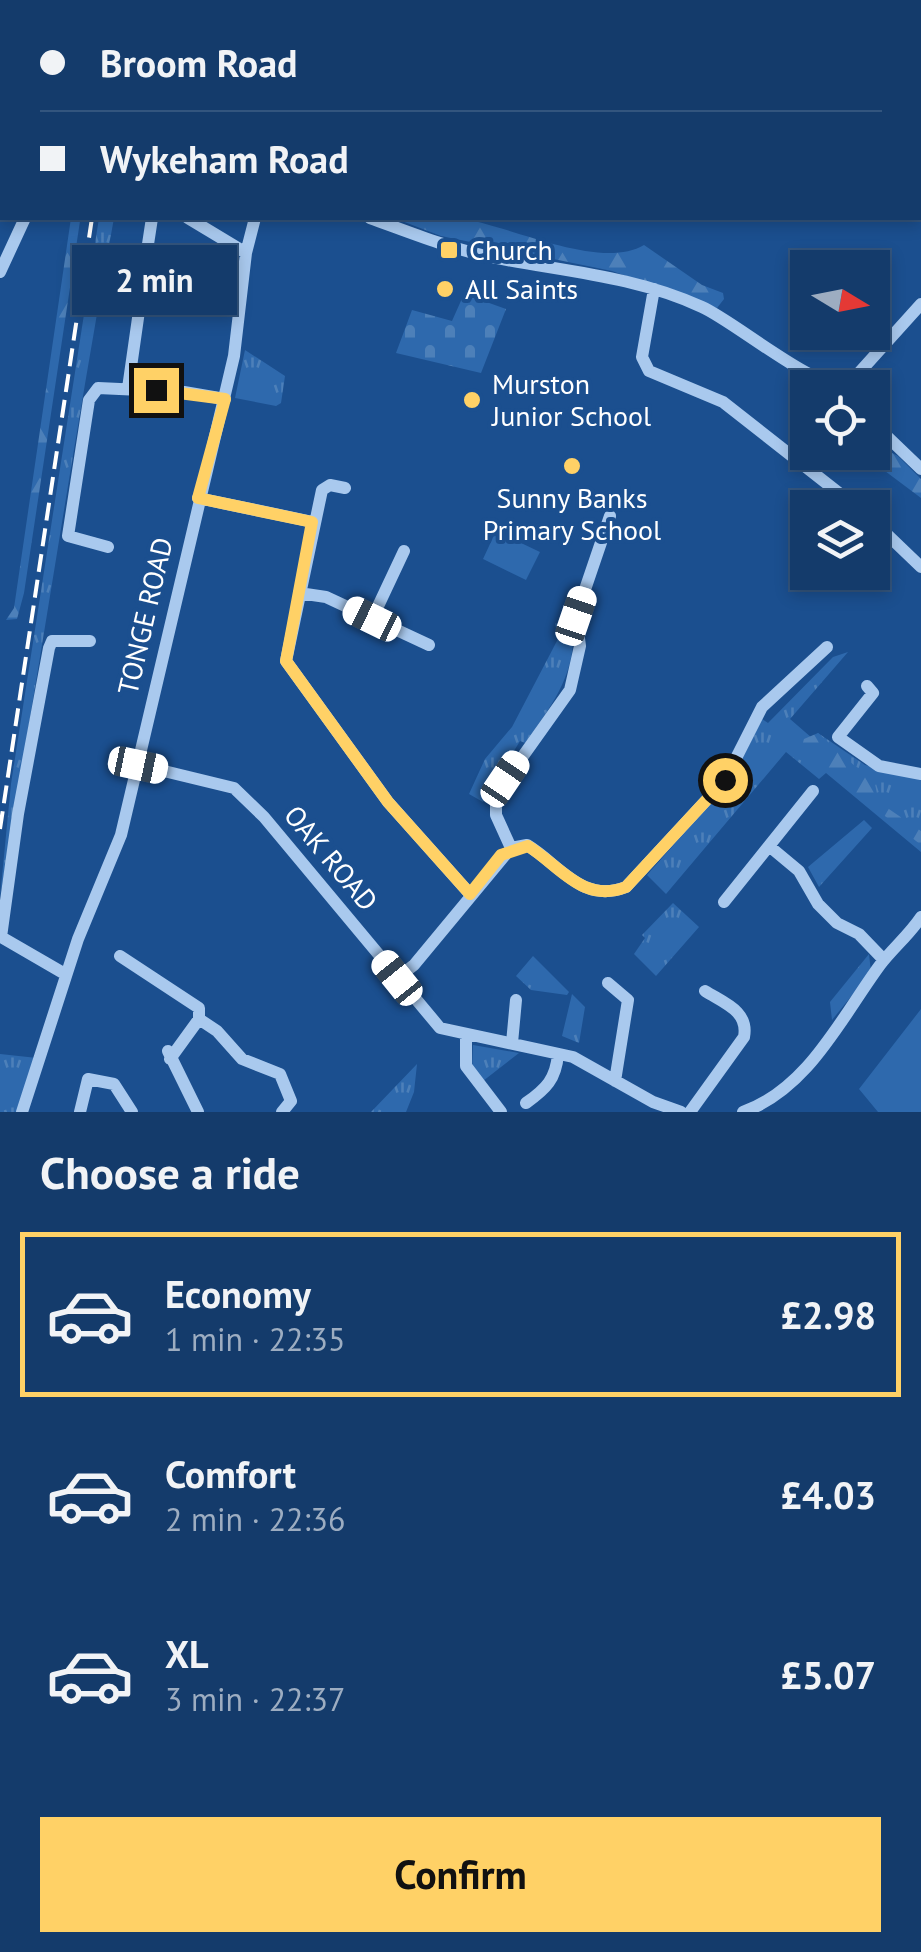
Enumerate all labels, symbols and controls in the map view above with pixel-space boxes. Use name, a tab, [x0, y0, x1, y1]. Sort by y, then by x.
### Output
text: Broom Road	[100, 38, 298, 87]
text: Wykeham Road	[100, 134, 349, 183]
place label: Church	[469, 231, 553, 268]
marker: Church	[438, 239, 460, 261]
callout: 2 min	[74, 245, 238, 315]
north arrow	[790, 250, 890, 350]
map controls	[790, 250, 890, 590]
text: 2 min	[115, 259, 194, 301]
place label: All Saints	[465, 270, 578, 307]
marker: All Saints	[434, 278, 456, 300]
place label: Murston Junior School	[491, 365, 651, 434]
route end	[134, 368, 179, 413]
button: locate	[790, 370, 890, 470]
marker: Murston Junior School	[461, 389, 483, 411]
marker: Sunny Banks Primary School	[561, 455, 583, 477]
place label: Sunny Banks Primary School	[483, 479, 661, 548]
button: layers	[790, 490, 890, 590]
street label: TONGE ROAD	[108, 534, 181, 698]
car	[552, 583, 600, 649]
car	[338, 592, 406, 646]
car	[106, 744, 170, 786]
car	[476, 746, 534, 812]
route start	[703, 758, 748, 803]
street label: OAK ROAD	[276, 797, 386, 918]
car	[366, 945, 428, 1011]
text: Choose a ride	[40, 1143, 300, 1201]
text: Economy	[165, 1269, 311, 1318]
icon: car	[45, 1270, 135, 1360]
text: £2.98	[780, 1290, 876, 1339]
text: 1 min · 22:35	[165, 1318, 345, 1360]
text: Comfort	[165, 1449, 296, 1498]
icon: car	[45, 1450, 135, 1540]
text: £4.03	[780, 1470, 876, 1519]
text: 2 min · 22:36	[165, 1498, 345, 1540]
text: XL	[165, 1629, 209, 1678]
icon: car	[45, 1630, 135, 1720]
text: £5.07	[780, 1650, 876, 1699]
text: 3 min · 22:37	[165, 1678, 345, 1720]
button: Confirm	[40, 1817, 881, 1932]

